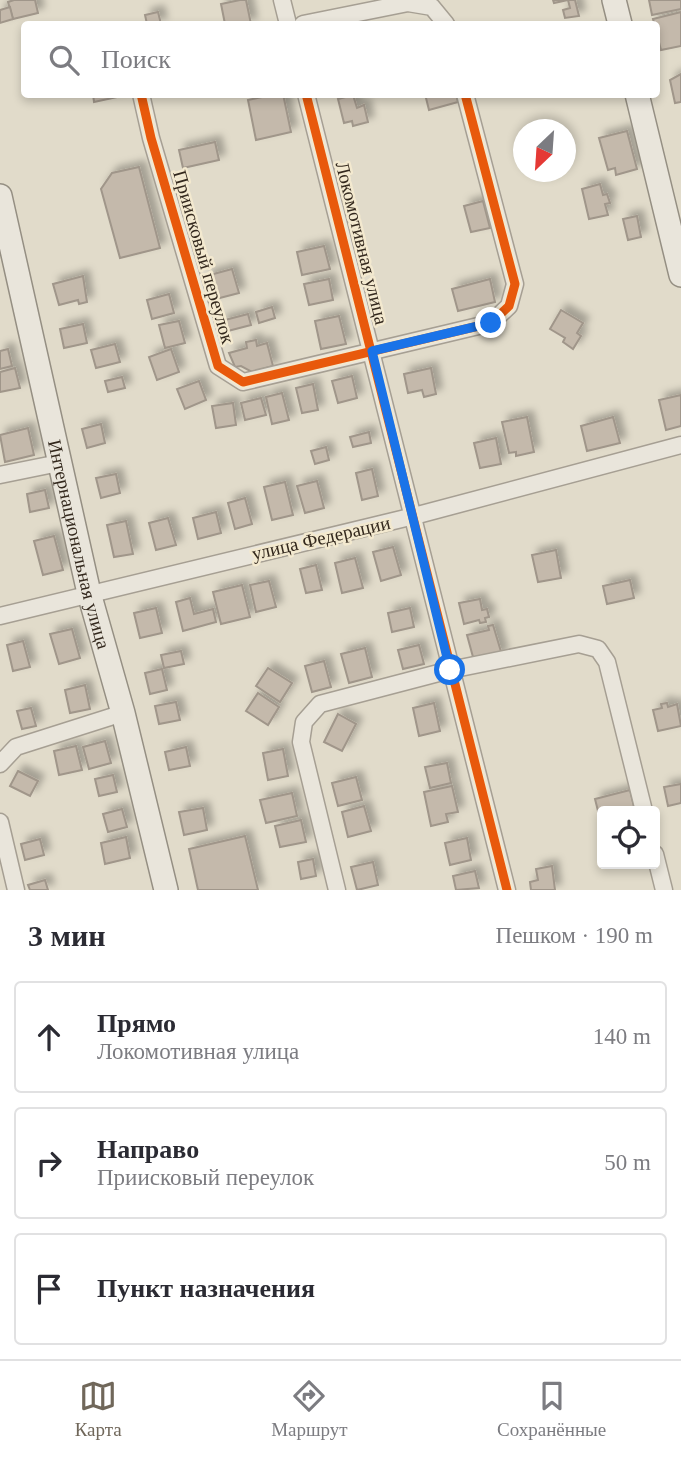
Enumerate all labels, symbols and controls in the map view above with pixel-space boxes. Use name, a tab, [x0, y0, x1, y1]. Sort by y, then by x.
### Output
search box	[21, 21, 660, 98]
icon: search	[45, 41, 83, 79]
text: Поиск	[101, 45, 171, 74]
north arrow	[513, 119, 576, 182]
street label: Локомотивная улица	[332, 159, 393, 327]
street label: Приисковый переулок	[169, 168, 239, 347]
route end	[475, 307, 506, 338]
street label: Интернациональная улица	[44, 437, 115, 652]
street label: улица Федерации	[250, 512, 392, 564]
route start	[434, 654, 465, 685]
map controls	[597, 806, 660, 869]
button: locate	[597, 806, 660, 869]
text: 3 мин	[28, 919, 106, 952]
text: Пешком · 190 m	[496, 923, 653, 948]
text: Прямо	[97, 1009, 176, 1038]
icon: ahead	[30, 1018, 68, 1056]
text: 140 m	[593, 1024, 651, 1049]
text: Локомотивная улица	[97, 1039, 299, 1064]
text: Направо	[97, 1135, 199, 1164]
icon: right	[30, 1144, 68, 1182]
text: 50 m	[604, 1150, 651, 1175]
text: Приисковый переулок	[97, 1165, 314, 1190]
icon: arrive	[30, 1270, 68, 1308]
text: Пункт назначения	[97, 1274, 315, 1303]
tab: Карта	[75, 1377, 122, 1441]
tab: Маршрут	[271, 1377, 348, 1441]
tab: Сохранённые	[497, 1377, 606, 1441]

